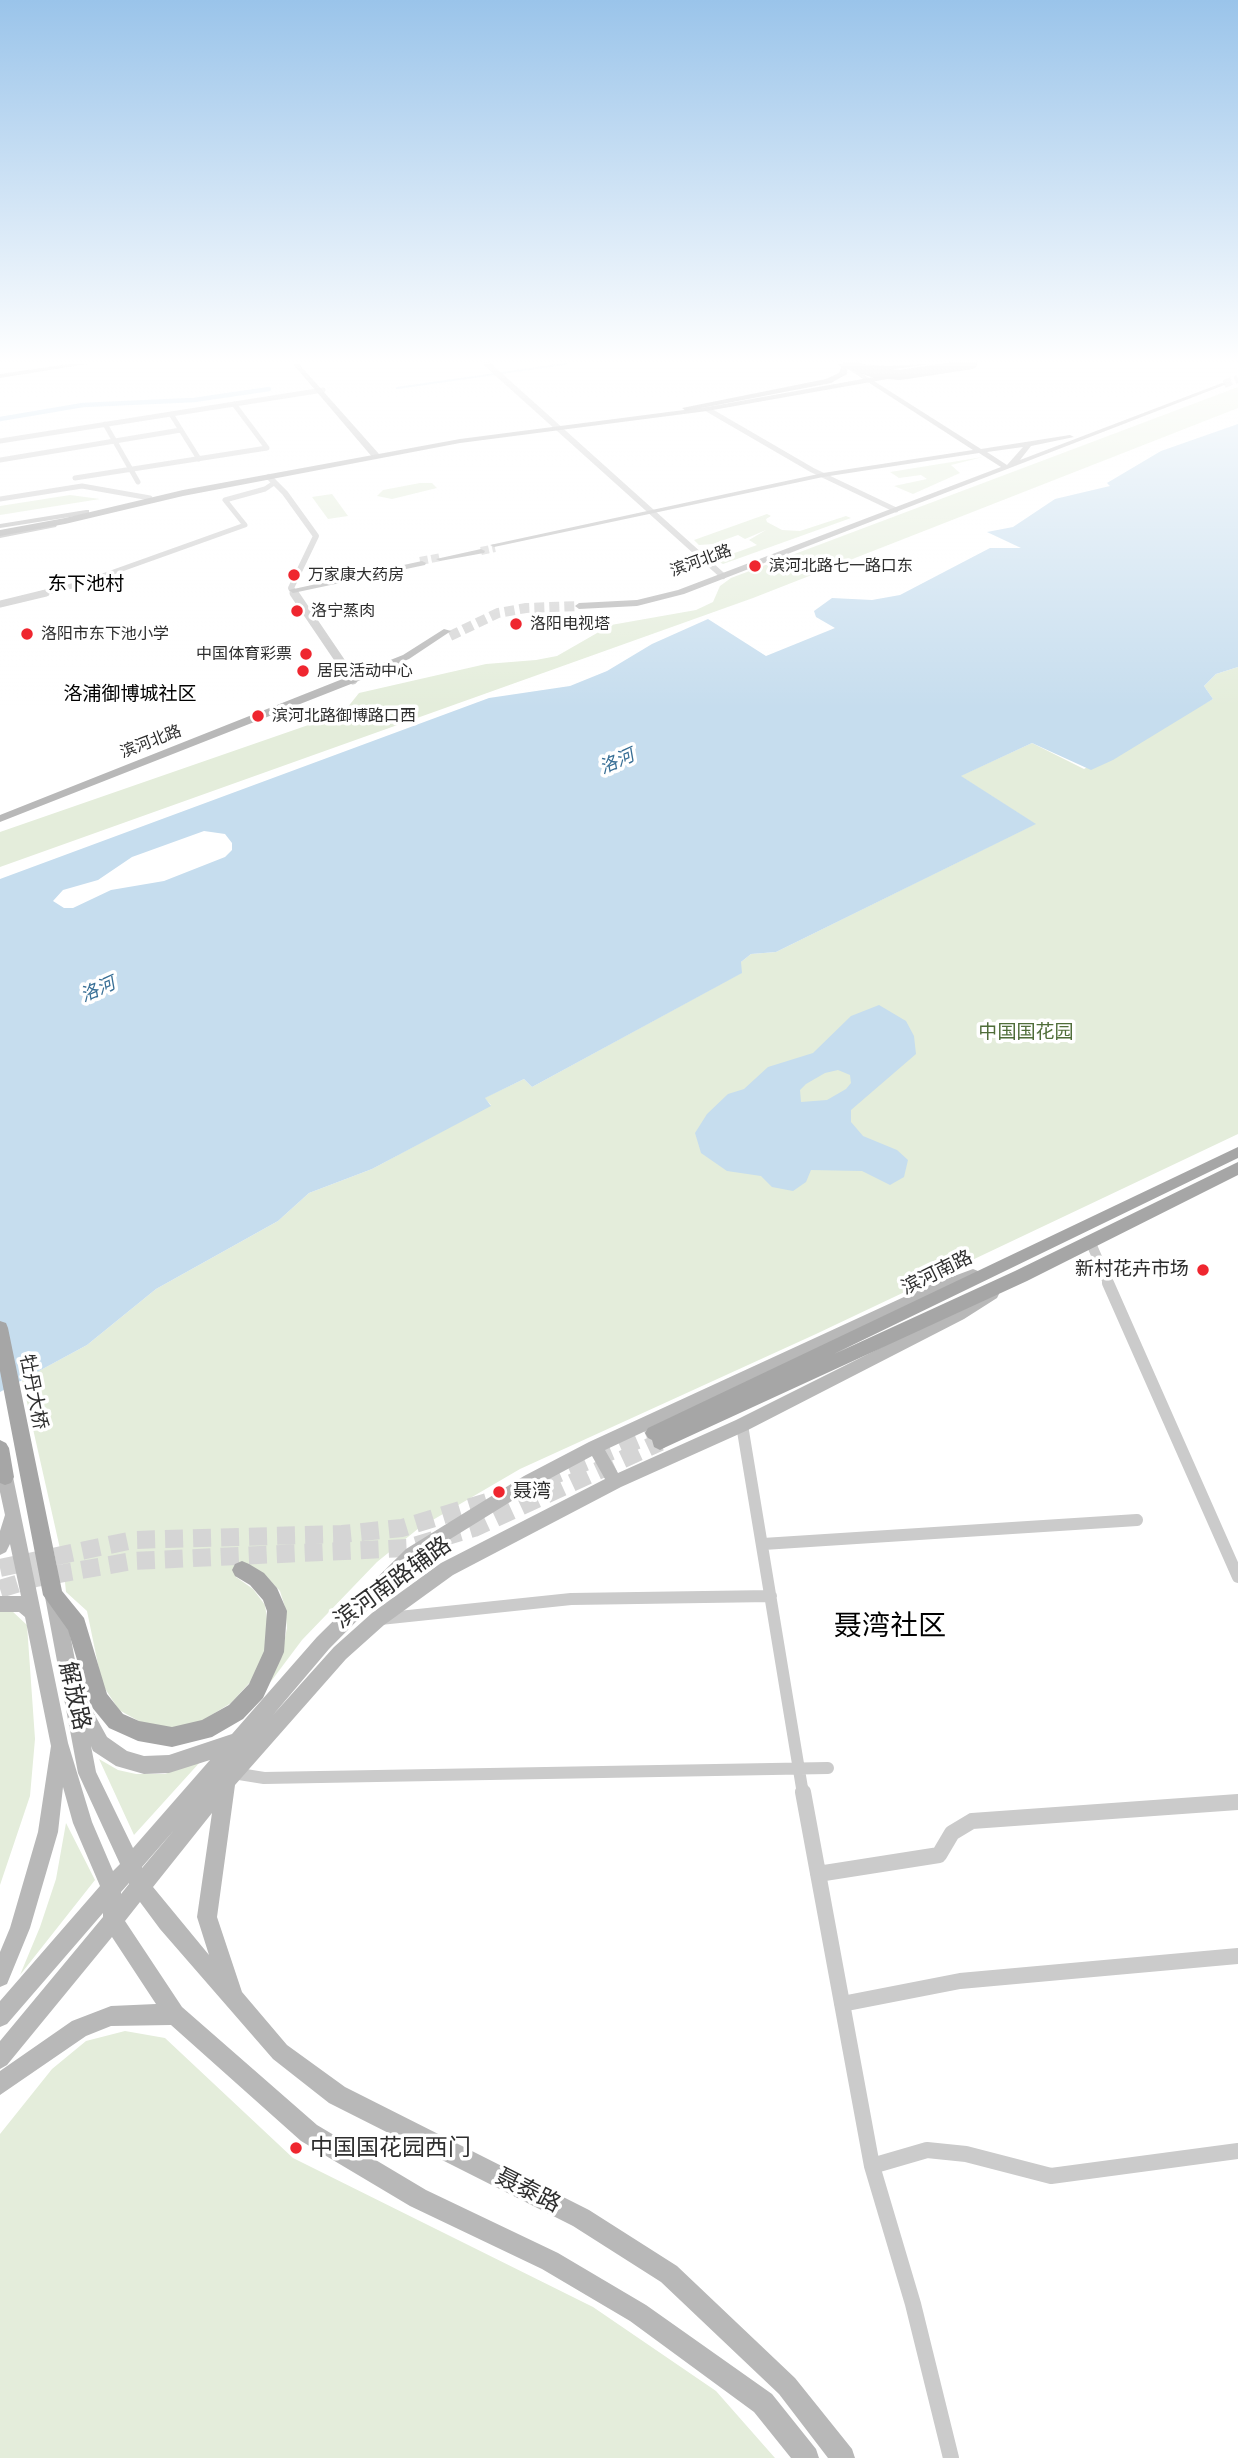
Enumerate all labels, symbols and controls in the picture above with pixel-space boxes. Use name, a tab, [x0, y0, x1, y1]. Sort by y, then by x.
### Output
street label: 滨河北路	[668, 541, 734, 581]
place label: 滨河北路七一路口东	[769, 556, 913, 576]
marker: 滨河北路七一路口东	[747, 558, 763, 574]
place label: 万家康大药房	[308, 565, 404, 585]
marker: 万家康大药房	[286, 567, 302, 583]
district label: 东下池村	[48, 574, 124, 596]
place label: 洛宁蒸肉	[311, 601, 375, 621]
marker: 洛宁蒸肉	[289, 603, 305, 619]
place label: 洛阳电视塔	[530, 614, 610, 634]
marker: 洛阳电视塔	[508, 616, 524, 632]
place label: 洛阳市东下池小学	[41, 624, 169, 644]
marker: 洛阳市东下池小学	[19, 626, 35, 642]
place label: 中国体育彩票	[196, 644, 292, 664]
marker: 中国体育彩票	[298, 646, 314, 662]
place label: 居民活动中心	[317, 661, 413, 681]
marker: 居民活动中心	[295, 663, 311, 679]
district label: 洛浦御博城社区	[64, 684, 196, 706]
place label: 滨河北路御博路口西	[272, 706, 416, 726]
marker: 滨河北路御博路口西	[250, 708, 266, 724]
street label: 滨河北路	[118, 722, 184, 762]
water label: 洛河	[596, 745, 638, 779]
water label: 洛河	[77, 973, 119, 1007]
park label: 中国国花园	[979, 1022, 1073, 1044]
street label: 滨河南路	[898, 1246, 976, 1300]
place label: 新村花卉市场	[1075, 1259, 1189, 1281]
marker: 新村花卉市场	[1195, 1262, 1211, 1278]
street label: 牡丹大桥	[15, 1353, 51, 1431]
place label: 聂湾	[513, 1481, 551, 1503]
marker: 聂湾	[491, 1484, 507, 1500]
street label: 滨河南路辅路	[329, 1531, 457, 1635]
district label: 聂湾社区	[834, 1610, 946, 1644]
street label: 解放路	[53, 1659, 95, 1733]
place label: 中国国花园西门	[310, 2134, 471, 2162]
marker: 中国国花园西门	[288, 2140, 304, 2156]
street label: 聂泰路	[491, 2163, 565, 2219]

